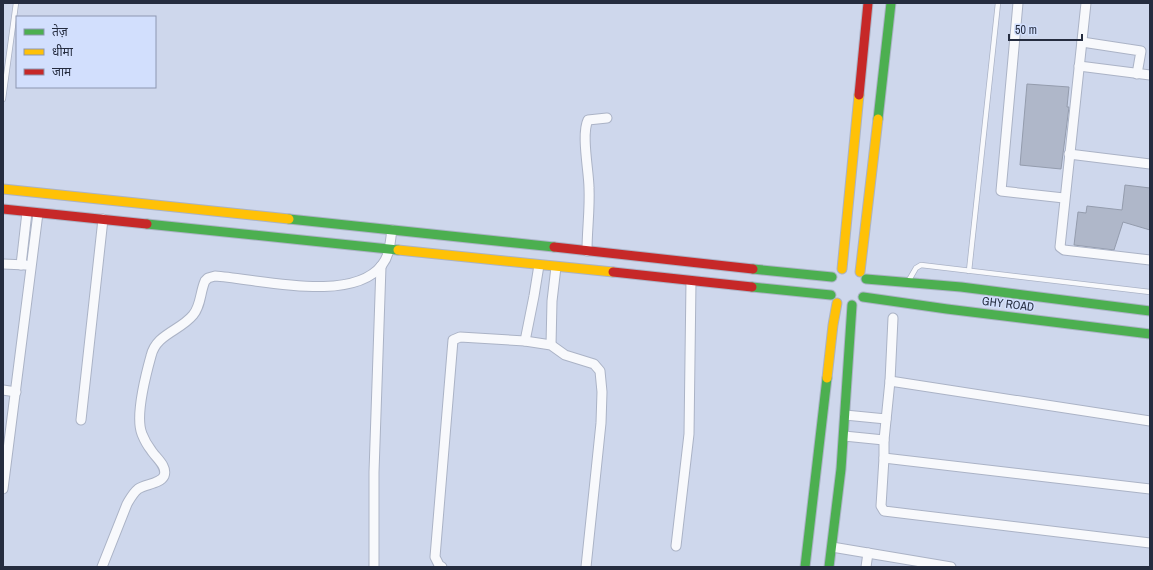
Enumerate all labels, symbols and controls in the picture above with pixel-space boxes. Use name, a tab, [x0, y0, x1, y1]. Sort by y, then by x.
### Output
legend	[16, 16, 156, 88]
scale bar	[1009, 16, 1082, 42]
text: 50 m	[1015, 22, 1037, 38]
text: तेज़	[52, 24, 69, 40]
text: धीमा	[52, 44, 74, 60]
text: जाम	[52, 64, 72, 80]
street label: GHY ROAD	[981, 293, 1035, 315]

